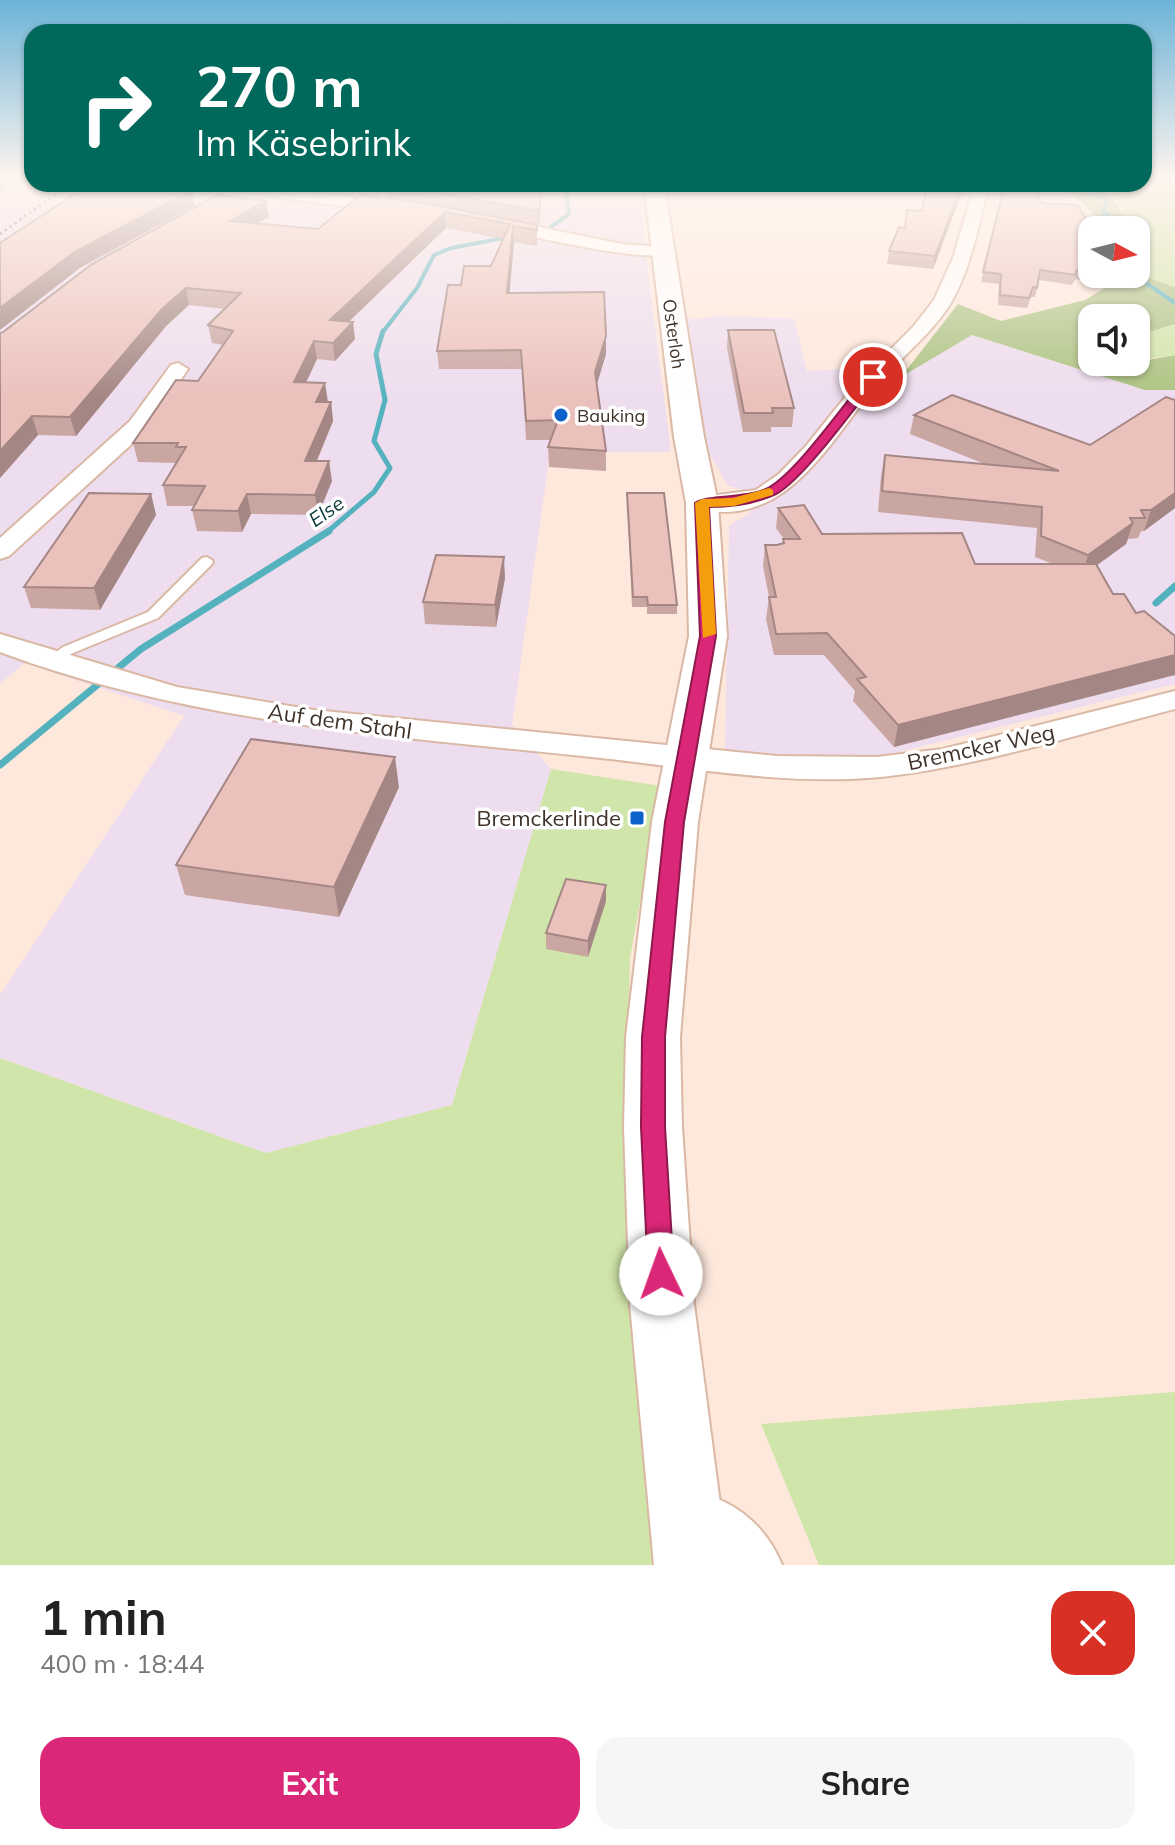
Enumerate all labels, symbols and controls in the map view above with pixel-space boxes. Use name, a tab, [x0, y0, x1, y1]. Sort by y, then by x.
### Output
text: 270 m	[196, 51, 363, 121]
icon: right	[64, 56, 168, 160]
text: Im Käsebrink	[196, 120, 411, 165]
north arrow	[1078, 216, 1150, 288]
map controls	[1078, 216, 1150, 376]
street label: Osterloh	[658, 298, 690, 370]
button: sound	[1078, 304, 1150, 376]
pin	[839, 343, 907, 411]
icon: arrive	[851, 355, 895, 399]
place label: Bauking	[577, 404, 645, 427]
marker: Bauking	[552, 406, 570, 424]
water label: Else	[304, 490, 349, 532]
street label: Auf dem Stahl	[266, 697, 414, 745]
street label: Bremcker Weg	[905, 718, 1057, 776]
place label: Bremckerlinde	[476, 804, 621, 832]
marker: Bremckerlinde	[628, 809, 646, 827]
position arrow	[619, 1232, 703, 1316]
text: 1 min	[40, 1587, 167, 1647]
button: close	[1051, 1591, 1135, 1675]
text: 400 m · 18:44	[40, 1647, 204, 1680]
button: Exit	[40, 1737, 580, 1829]
button: Share	[596, 1737, 1135, 1829]

